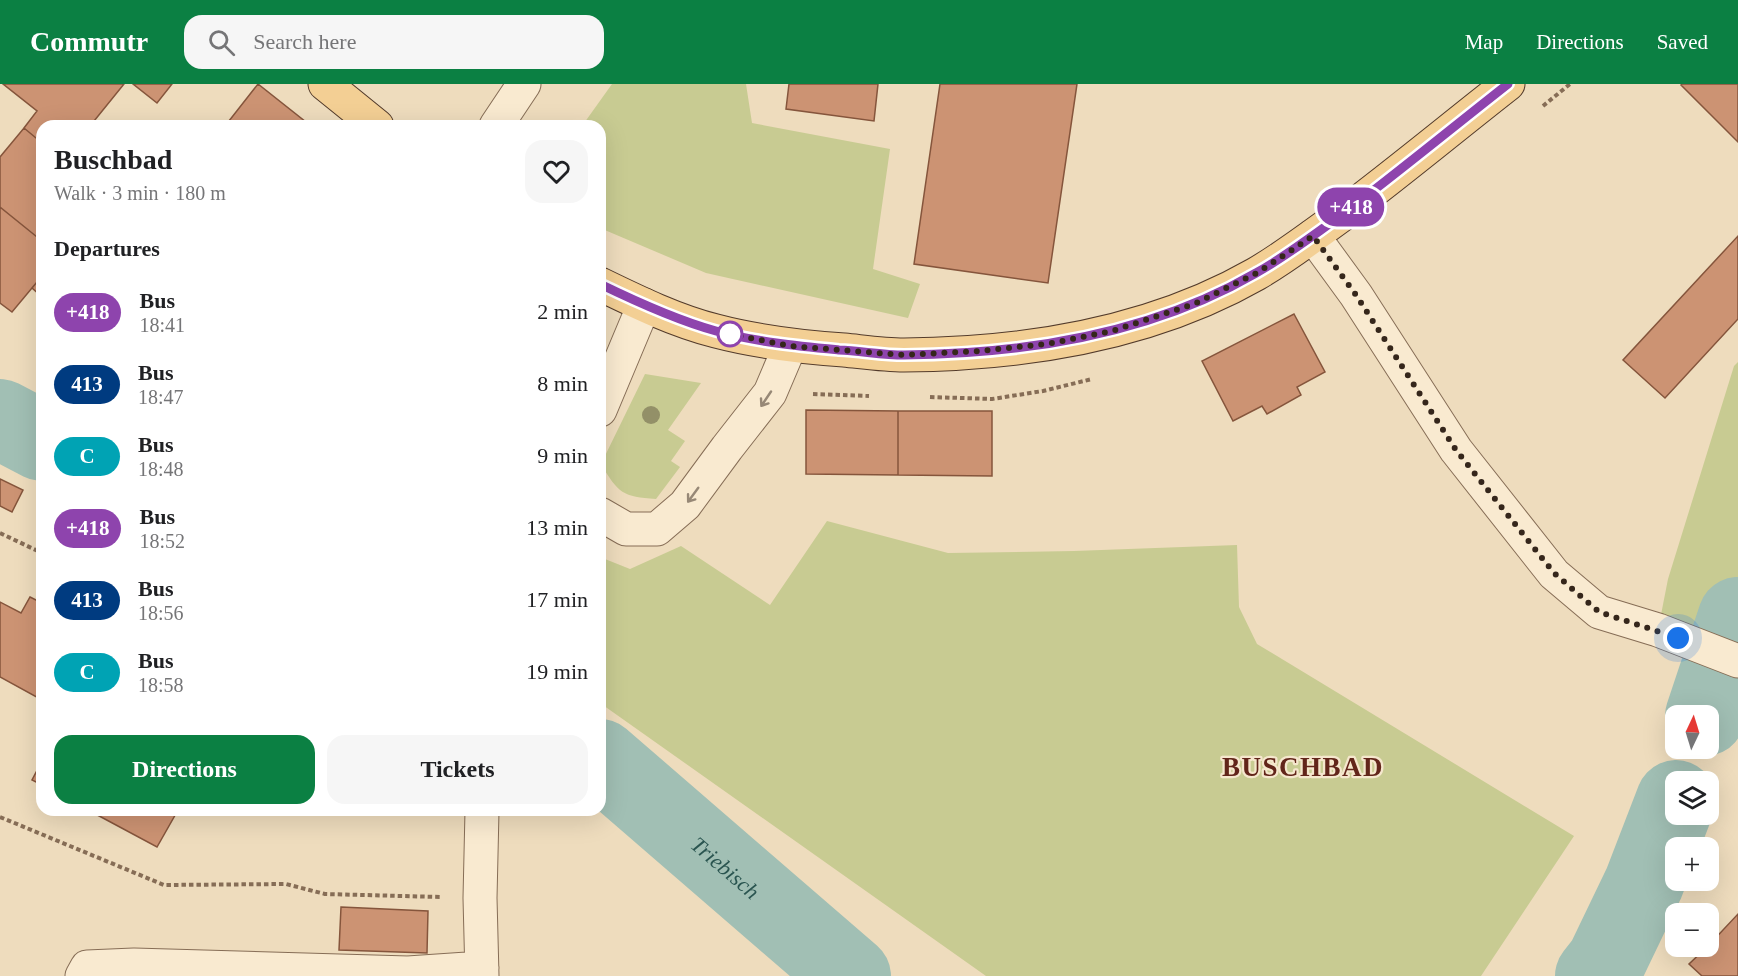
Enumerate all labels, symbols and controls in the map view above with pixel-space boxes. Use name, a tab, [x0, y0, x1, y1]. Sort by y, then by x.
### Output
search box	[184, 15, 604, 69]
text: Commutr	[30, 26, 148, 57]
icon: search	[205, 26, 238, 59]
text: Search here	[253, 29, 356, 54]
text: Map	[1465, 30, 1503, 54]
text: Directions	[1536, 30, 1624, 54]
text: Saved	[1657, 30, 1708, 54]
button: heart	[525, 140, 588, 203]
text: Buschbad	[54, 144, 172, 175]
text: Walk · 3 min · 180 m	[54, 182, 226, 204]
line badge: +418	[1309, 188, 1393, 226]
text: +418	[1329, 195, 1373, 219]
text: Departures	[54, 236, 160, 261]
text: Bus	[139, 288, 175, 313]
text: 2 min	[537, 299, 588, 324]
text: +418	[66, 300, 109, 324]
text: 18:41	[139, 314, 185, 336]
unlabelled marker	[717, 321, 743, 347]
text: Bus	[138, 360, 173, 385]
text: 8 min	[537, 371, 588, 396]
text: 413	[71, 372, 103, 396]
text: 18:47	[138, 386, 184, 408]
one-way arrow	[760, 390, 772, 407]
text: Bus	[138, 432, 173, 457]
text: 9 min	[537, 443, 588, 468]
text: C	[79, 444, 95, 468]
text: 18:48	[138, 458, 184, 480]
one-way arrow	[686, 486, 699, 502]
text: Bus	[139, 504, 175, 529]
text: 13 min	[526, 515, 588, 540]
text: +418	[66, 516, 109, 540]
text: 18:52	[139, 530, 185, 552]
text: Bus	[138, 576, 173, 601]
text: 17 min	[526, 587, 588, 612]
text: 413	[71, 588, 103, 612]
text: 18:56	[138, 602, 184, 624]
your location	[1663, 623, 1693, 653]
text: Bus	[138, 648, 173, 673]
text: 19 min	[526, 659, 588, 684]
text: C	[79, 660, 95, 684]
text: 18:58	[138, 674, 184, 696]
north arrow	[1665, 705, 1719, 759]
map controls	[1665, 705, 1719, 957]
button: Directions	[54, 735, 315, 804]
button: Tickets	[327, 735, 588, 804]
district label: BUSCHBAD	[1222, 752, 1384, 782]
button: layers	[1665, 771, 1719, 825]
water label: Triebisch	[686, 831, 765, 904]
button: +	[1665, 837, 1719, 891]
button: −	[1665, 903, 1719, 957]

